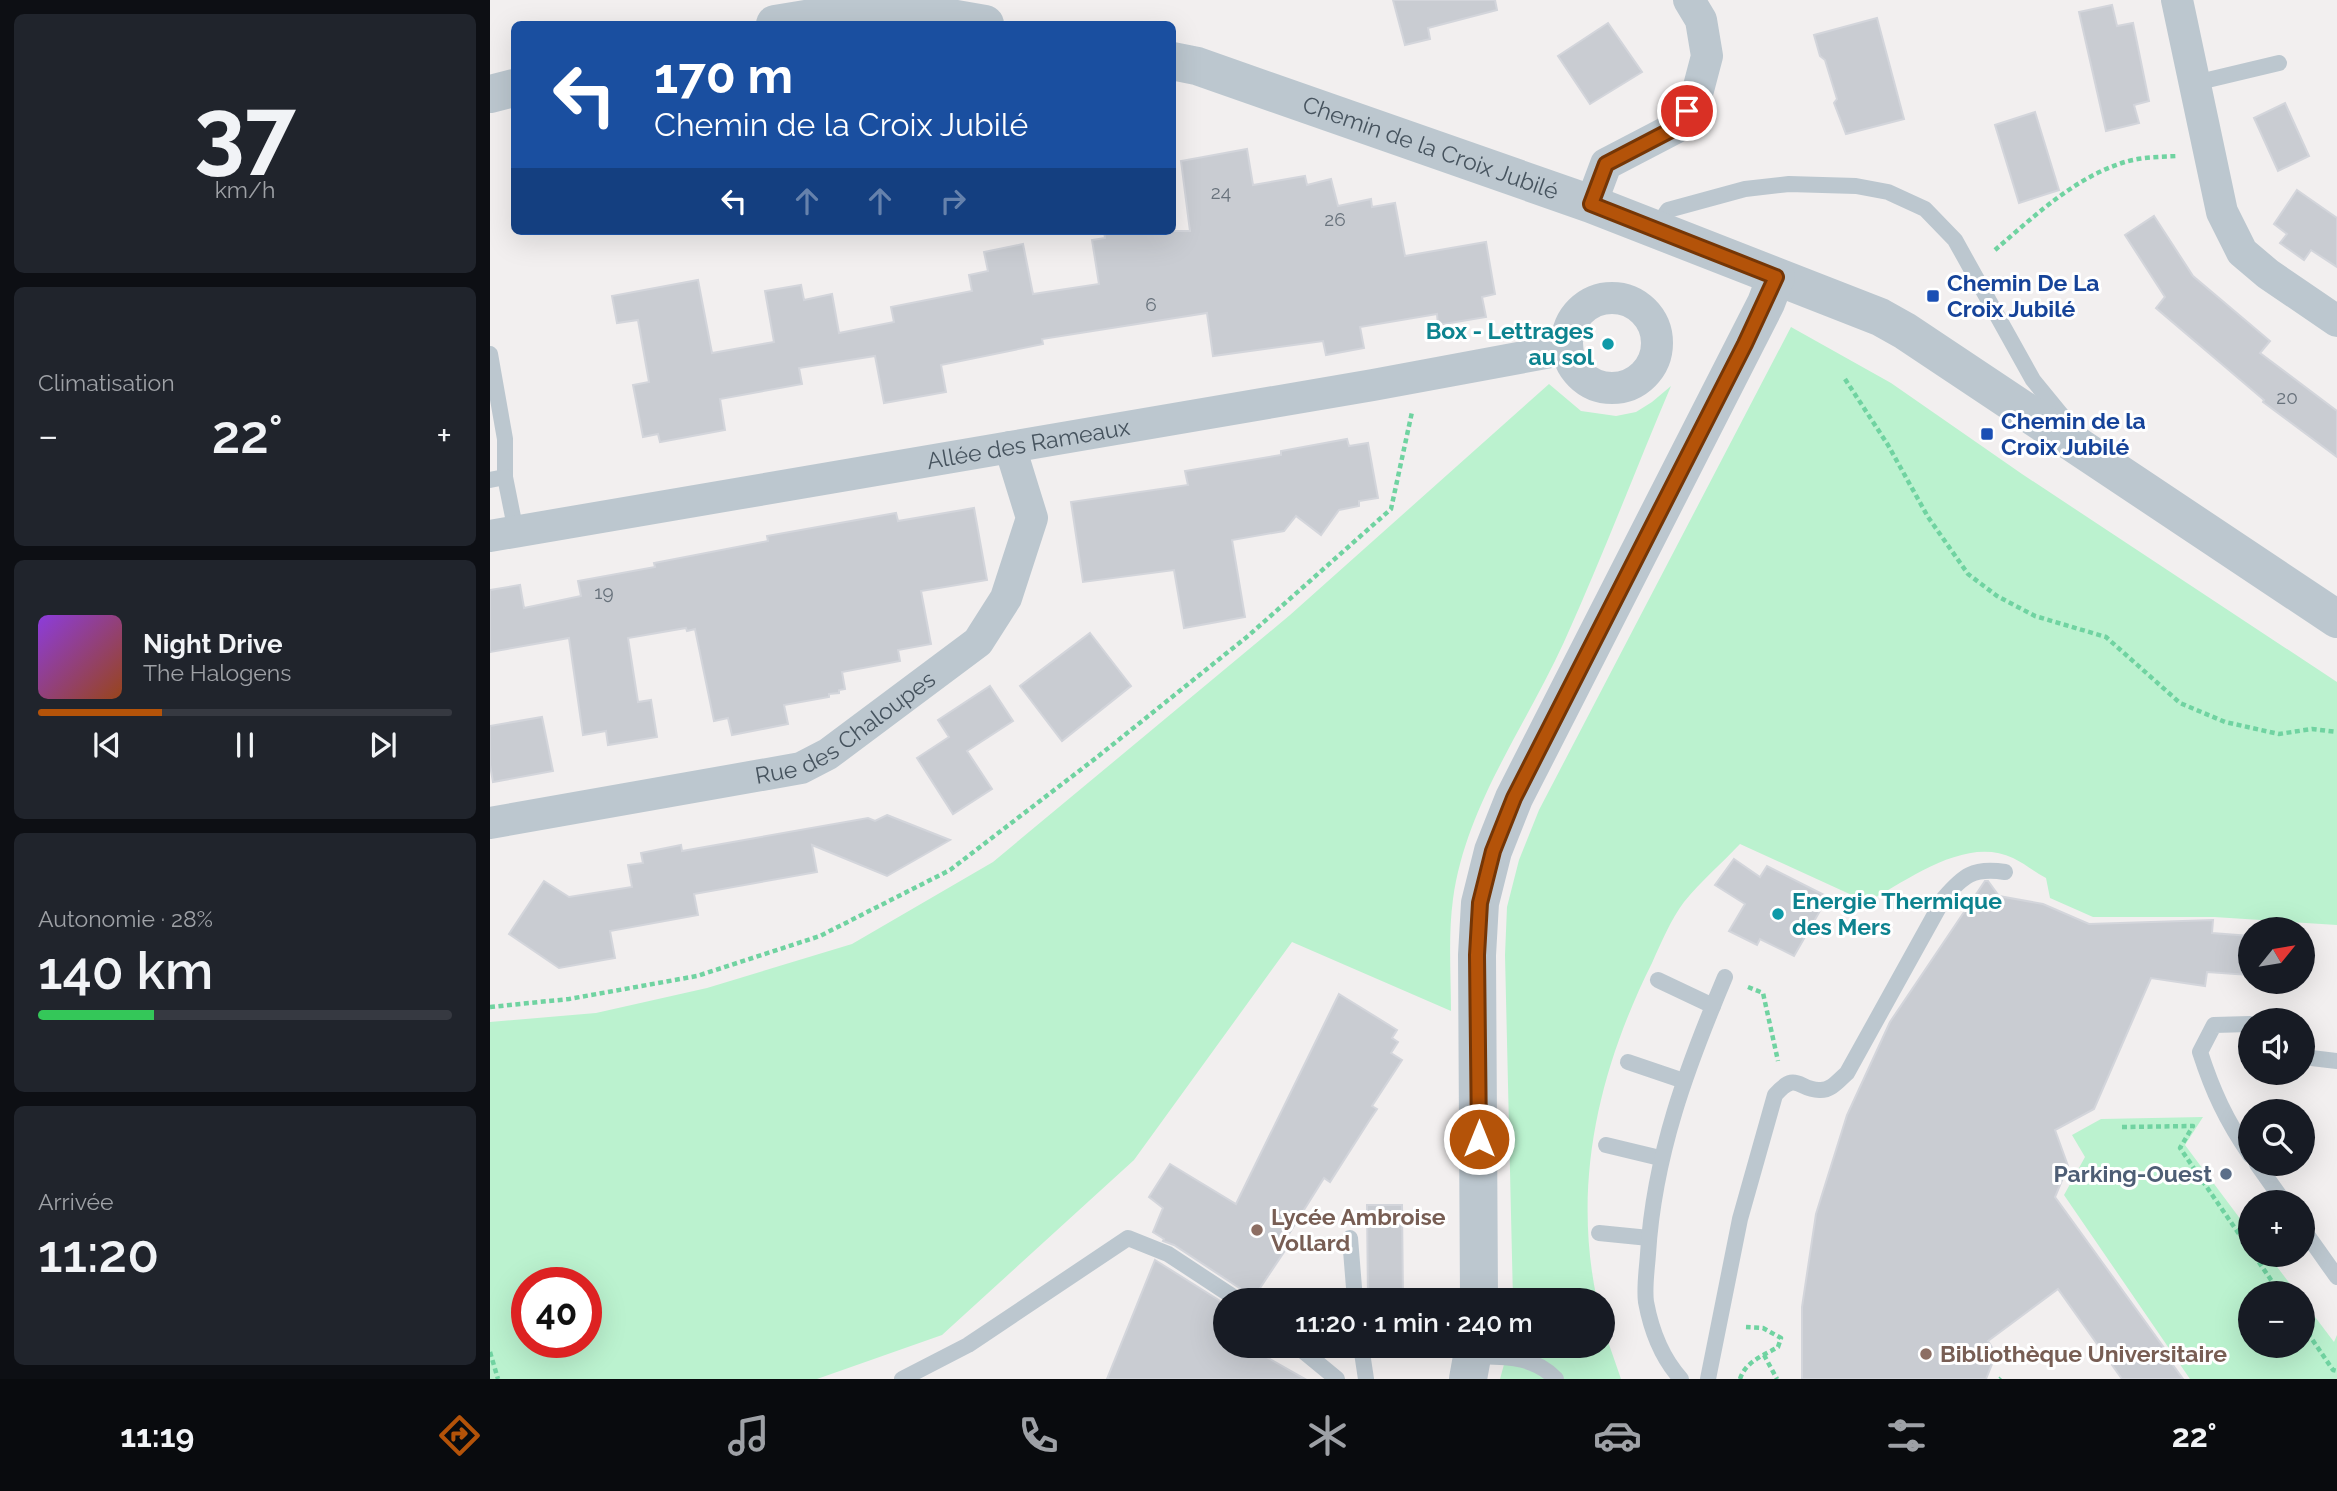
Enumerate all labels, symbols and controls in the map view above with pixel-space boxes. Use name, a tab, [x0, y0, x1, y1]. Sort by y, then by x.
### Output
text: 170 m	[654, 47, 793, 104]
icon: left	[539, 49, 630, 140]
text: 37	[194, 77, 296, 184]
pin	[1657, 81, 1717, 141]
street label: Chemin de la Croix Jubilé	[1299, 90, 1562, 205]
icon: arrive	[1668, 92, 1706, 130]
text: Chemin de la Croix Jubilé	[654, 106, 1028, 143]
text: km/h	[215, 176, 275, 203]
house number: 24	[1211, 181, 1231, 203]
icon: left	[715, 182, 753, 220]
icon: ahead	[788, 182, 826, 220]
icon: ahead	[861, 182, 899, 220]
icon: right	[934, 182, 972, 220]
house number: 26	[1324, 208, 1346, 230]
place label: Chemin De La Croix Jubilé	[1947, 269, 2100, 322]
marker: Chemin De La Croix Jubilé	[1925, 288, 1941, 304]
house number: 6	[1145, 293, 1157, 315]
place label: Box - Lettrages au sol	[1426, 317, 1595, 370]
marker: Box - Lettrages au sol	[1600, 336, 1616, 352]
text: Climatisation	[38, 369, 175, 396]
house number: 20	[2276, 386, 2298, 408]
text: 22°	[212, 404, 283, 465]
place label: Chemin de la Croix Jubilé	[2001, 407, 2146, 460]
text: −	[38, 413, 58, 458]
text: +	[436, 413, 452, 458]
street label: Allée des Rameaux	[924, 413, 1132, 474]
marker: Chemin de la Croix Jubilé	[1979, 426, 1995, 442]
house number: 19	[594, 581, 614, 603]
text: Night Drive	[143, 629, 282, 659]
text: The Halogens	[143, 659, 291, 686]
street label: Rue des Chaloupes	[753, 665, 940, 789]
icon: previous	[88, 726, 126, 764]
icon: pause	[226, 726, 264, 764]
icon: next	[364, 726, 402, 764]
place label: Energie Thermique des Mers	[1792, 887, 2002, 940]
text: Autonomie · 28%	[38, 905, 213, 932]
marker: Energie Thermique des Mers	[1770, 906, 1786, 922]
north arrow	[2238, 917, 2315, 994]
map controls	[2238, 917, 2315, 1358]
text: 140 km	[38, 940, 213, 1001]
button: sound	[2238, 1008, 2315, 1085]
button: search	[2238, 1099, 2315, 1176]
position arrow	[1442, 1102, 1516, 1176]
place label: Parking-Ouest	[2053, 1160, 2212, 1187]
marker: Parking-Ouest	[2218, 1166, 2234, 1182]
text: Arrivée	[38, 1188, 114, 1215]
button: +	[2238, 1190, 2315, 1267]
place label: Lycée Ambroise Vollard	[1271, 1203, 1446, 1256]
marker: Lycée Ambroise Vollard	[1249, 1222, 1265, 1238]
text: 11:20	[38, 1223, 159, 1284]
speed limit sign: 40	[511, 1267, 602, 1358]
button: −	[2238, 1281, 2315, 1358]
text: 11:20 · 1 min · 240 m	[1295, 1308, 1533, 1338]
place label: Bibliothèque Universitaire	[1940, 1340, 2227, 1367]
marker: Bibliothèque Universitaire	[1918, 1346, 1934, 1362]
icon: directions	[435, 1411, 484, 1460]
icon: music	[724, 1411, 773, 1460]
icon: phone	[1014, 1411, 1063, 1460]
icon: climate	[1303, 1411, 1352, 1460]
icon: car	[1593, 1411, 1642, 1460]
icon: filters	[1882, 1411, 1931, 1460]
text: 11:19	[120, 1417, 194, 1454]
text: 22°	[2172, 1417, 2217, 1454]

